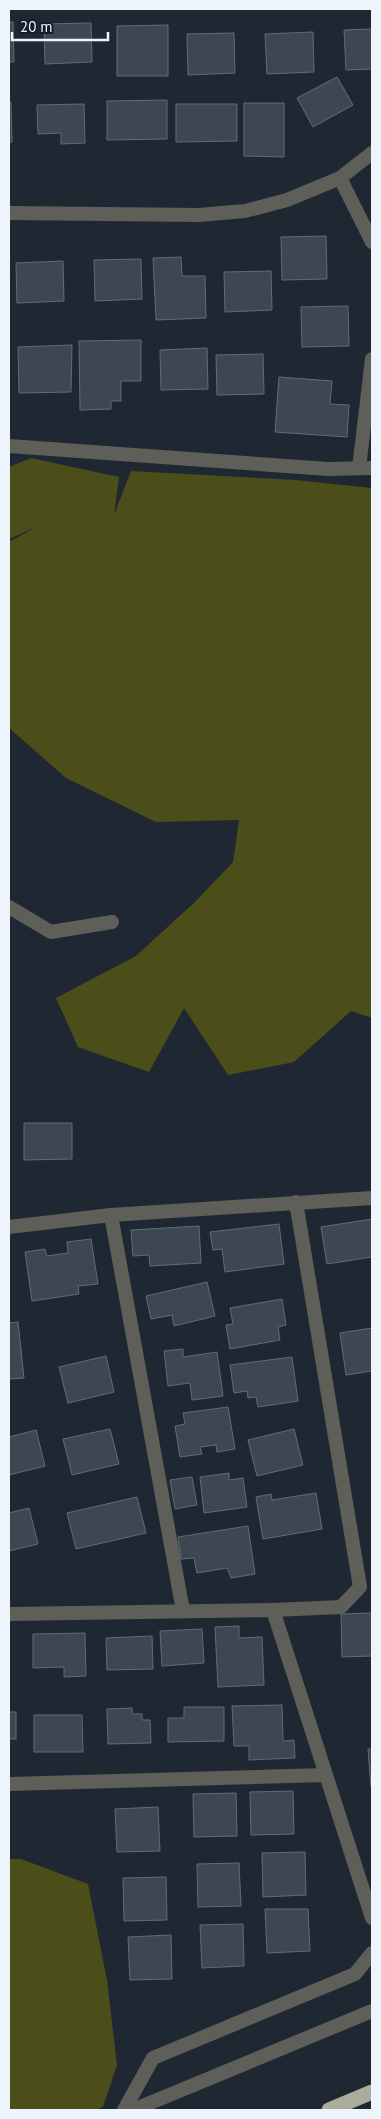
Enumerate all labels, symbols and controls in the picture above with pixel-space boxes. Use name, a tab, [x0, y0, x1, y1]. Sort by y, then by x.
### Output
scale bar	[12, 10, 109, 42]
text: 20 m	[20, 17, 53, 36]

